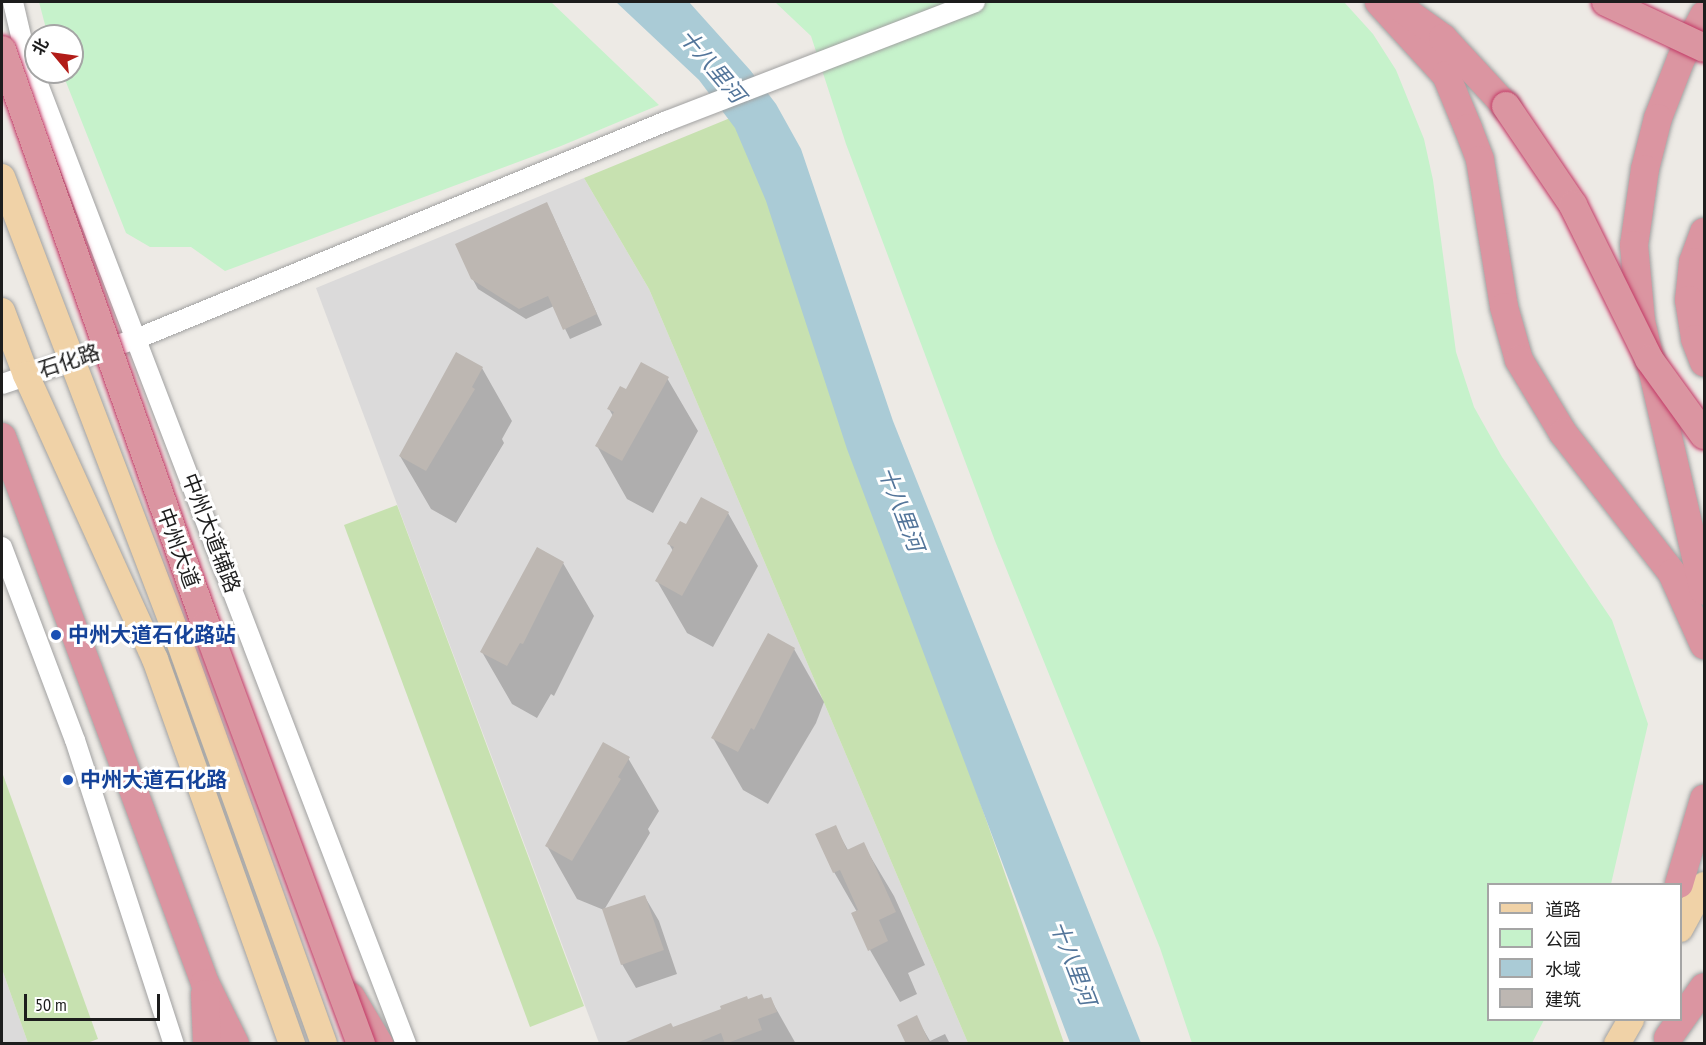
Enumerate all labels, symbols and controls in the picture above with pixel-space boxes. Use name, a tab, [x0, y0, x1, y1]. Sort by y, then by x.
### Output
north arrow	[24, 24, 84, 84]
water label: 十八里河	[674, 24, 750, 108]
text: 北	[27, 34, 53, 58]
street label: 石化路	[35, 339, 103, 383]
water label: 十八里河	[873, 463, 929, 555]
street label: 中州大道辅路	[177, 470, 245, 596]
street label: 中州大道	[152, 504, 204, 592]
place label: 中州大道石化路站	[68, 622, 236, 648]
marker: 中州大道石化路站	[49, 628, 63, 642]
place label: 中州大道石化路	[80, 767, 227, 793]
marker: 中州大道石化路	[61, 773, 75, 787]
legend	[1487, 883, 1682, 1021]
text: 道路	[1545, 898, 1581, 921]
water label: 十八里河	[1045, 917, 1101, 1009]
text: 公园	[1545, 928, 1581, 951]
text: 水域	[1545, 958, 1581, 981]
scale bar	[27, 982, 164, 1020]
text: 建筑	[1545, 988, 1581, 1011]
text: 50 m	[35, 993, 67, 1016]

